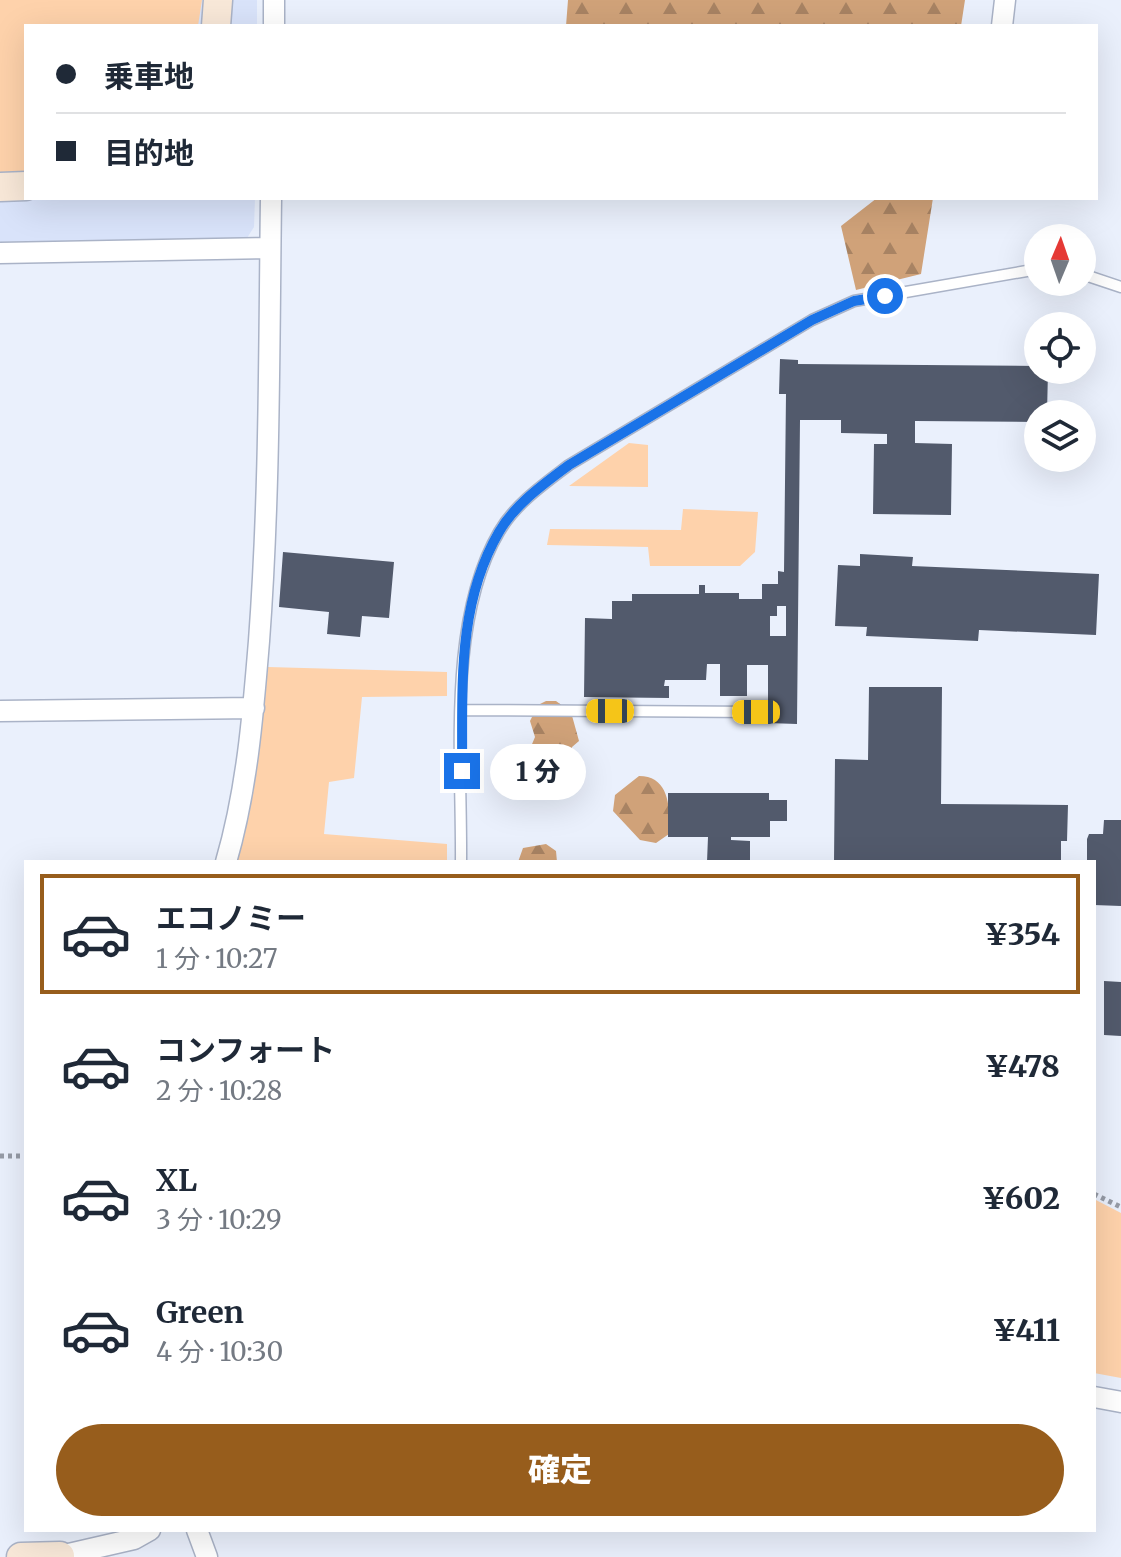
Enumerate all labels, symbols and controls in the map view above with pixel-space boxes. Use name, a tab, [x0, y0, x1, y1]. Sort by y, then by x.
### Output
text: 乗車地	[104, 57, 194, 95]
text: 目的地	[104, 134, 194, 172]
north arrow	[1024, 224, 1096, 296]
map controls	[1024, 224, 1096, 472]
route start	[867, 278, 903, 314]
button: locate	[1024, 312, 1096, 384]
button: layers	[1024, 400, 1096, 472]
car	[586, 699, 634, 723]
car	[732, 700, 780, 724]
callout: 1 分	[490, 743, 586, 799]
route end	[444, 753, 480, 789]
text: 1 分	[516, 755, 560, 788]
icon: car	[60, 898, 132, 970]
text: エコノミー	[156, 899, 306, 937]
text: ¥354	[984, 915, 1060, 953]
text: 1 分 · 10:27	[156, 942, 277, 975]
icon: car	[60, 1030, 132, 1102]
text: コンフォート	[156, 1031, 335, 1069]
text: ¥478	[985, 1047, 1060, 1085]
text: 2 分 · 10:28	[156, 1074, 282, 1107]
text: XL	[156, 1161, 197, 1199]
icon: car	[60, 1162, 132, 1234]
text: ¥602	[982, 1179, 1060, 1217]
text: 3 分 · 10:29	[156, 1203, 282, 1236]
text: Green	[156, 1293, 244, 1331]
icon: car	[60, 1294, 132, 1366]
text: ¥411	[992, 1311, 1060, 1349]
text: 4 分 · 10:30	[156, 1335, 283, 1368]
button: 確定	[56, 1424, 1064, 1516]

